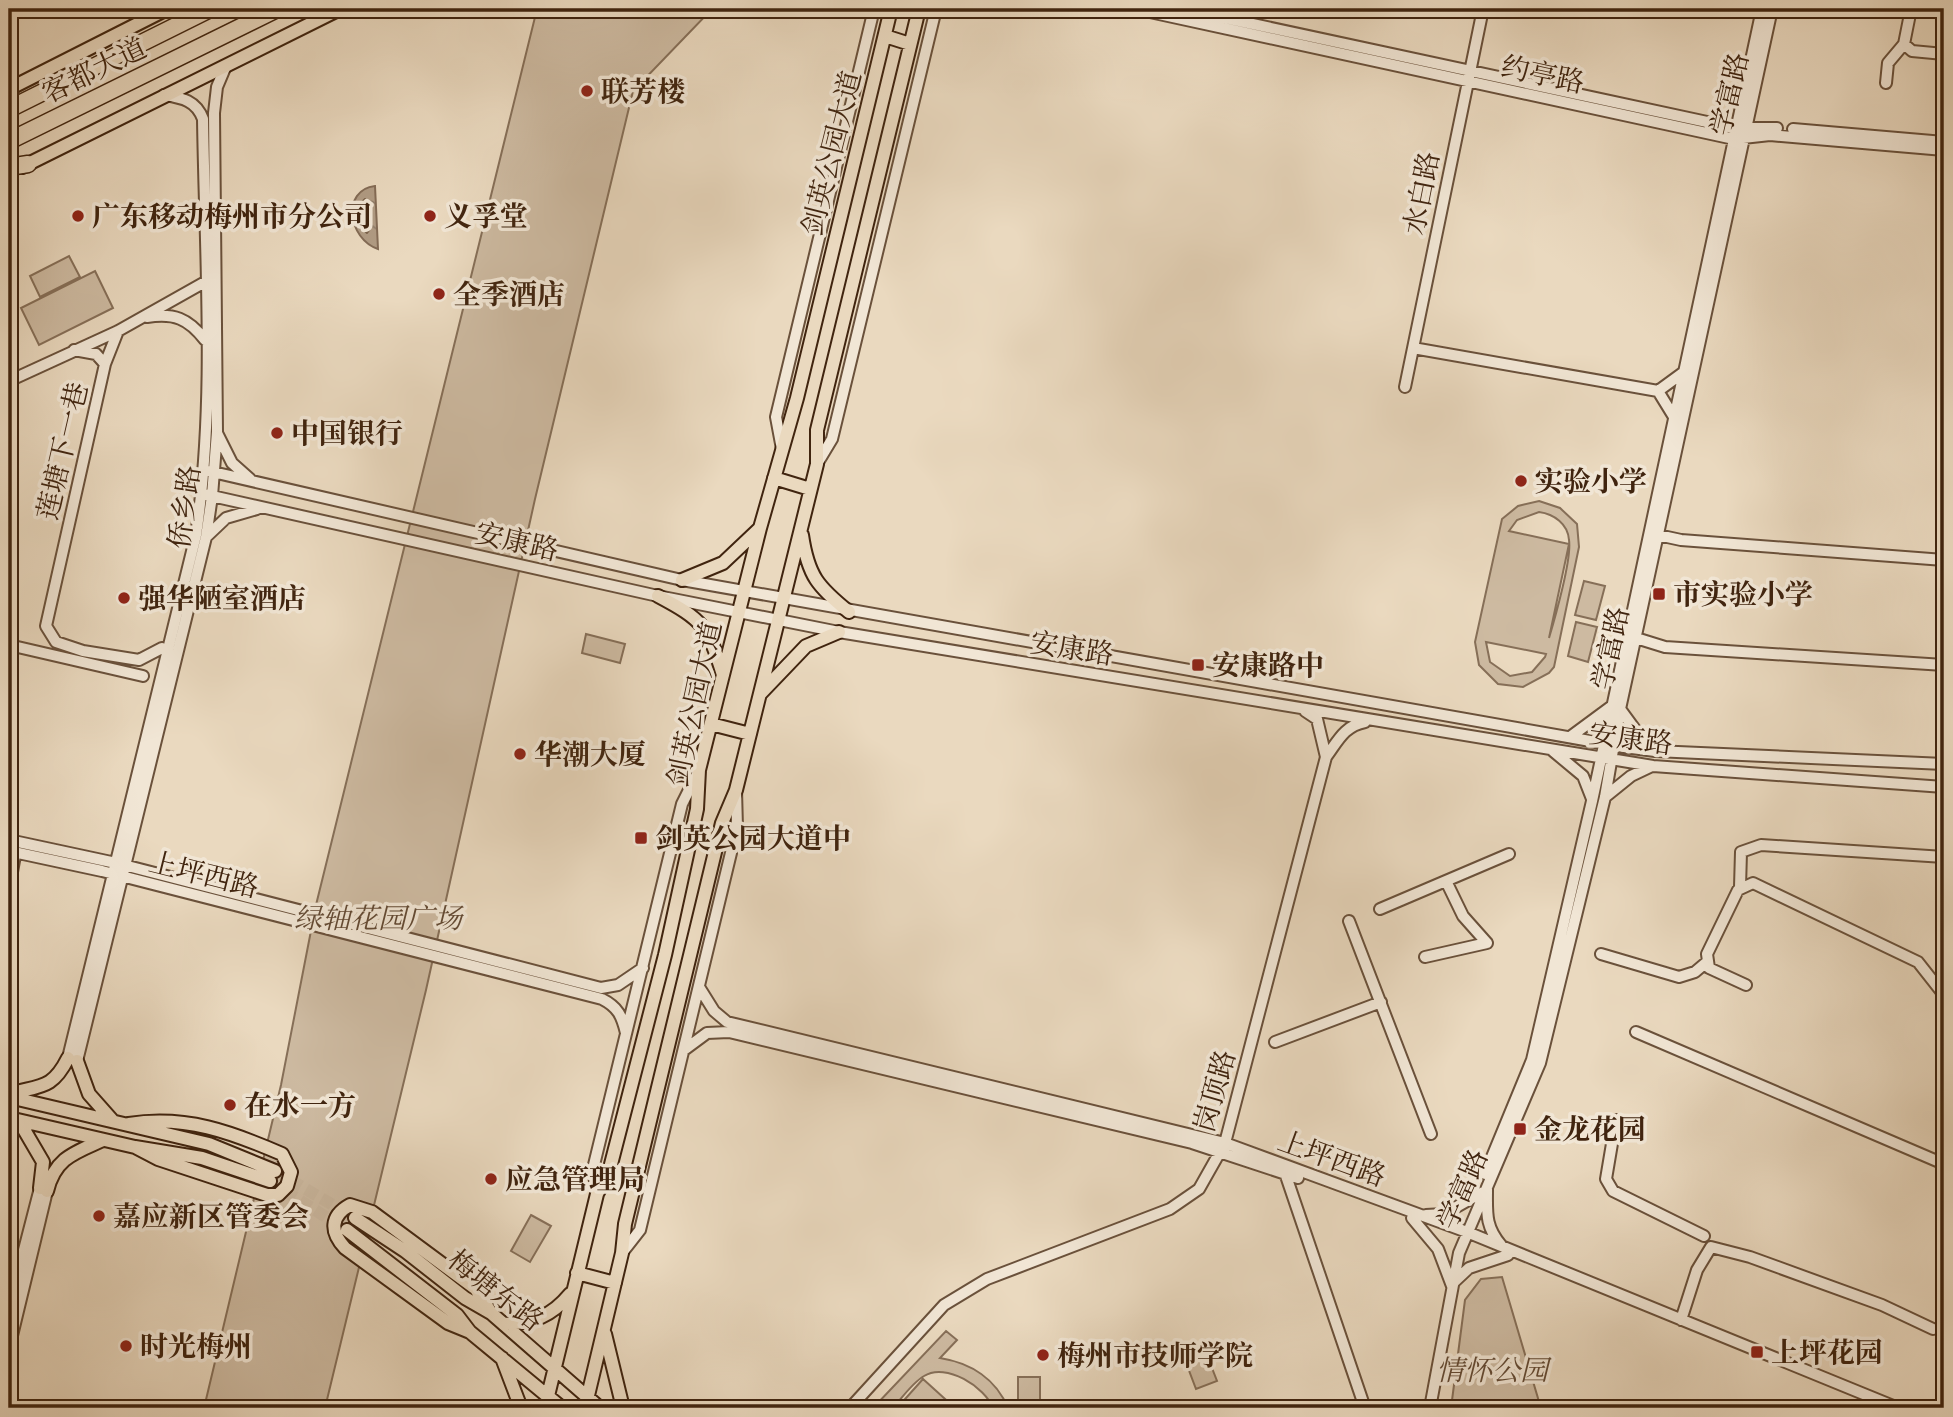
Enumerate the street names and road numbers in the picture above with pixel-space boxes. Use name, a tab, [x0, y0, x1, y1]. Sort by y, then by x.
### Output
street label: 客都大道	[36, 30, 154, 114]
street label: 约亭路	[1497, 49, 1588, 104]
street label: 学富路	[1703, 49, 1760, 140]
street label: 剑英公园大道	[794, 67, 873, 240]
street label: 水白路	[1396, 149, 1451, 238]
street label: 莲塘下一巷	[30, 379, 99, 524]
street label: 侨乡路	[161, 463, 212, 552]
street label: 安康路	[471, 515, 562, 572]
street label: 学富路	[1585, 603, 1640, 694]
street label: 剑英公园大道	[660, 618, 733, 791]
street label: 安康路	[1027, 625, 1116, 676]
street label: 安康路	[1586, 715, 1675, 766]
street label: 上坪西路	[144, 844, 262, 909]
street label: 岗顶路	[1186, 1046, 1247, 1137]
street label: 上坪西路	[1272, 1123, 1390, 1198]
street label: 学富路	[1429, 1144, 1499, 1236]
street label: 梅塘东路	[438, 1242, 551, 1342]

